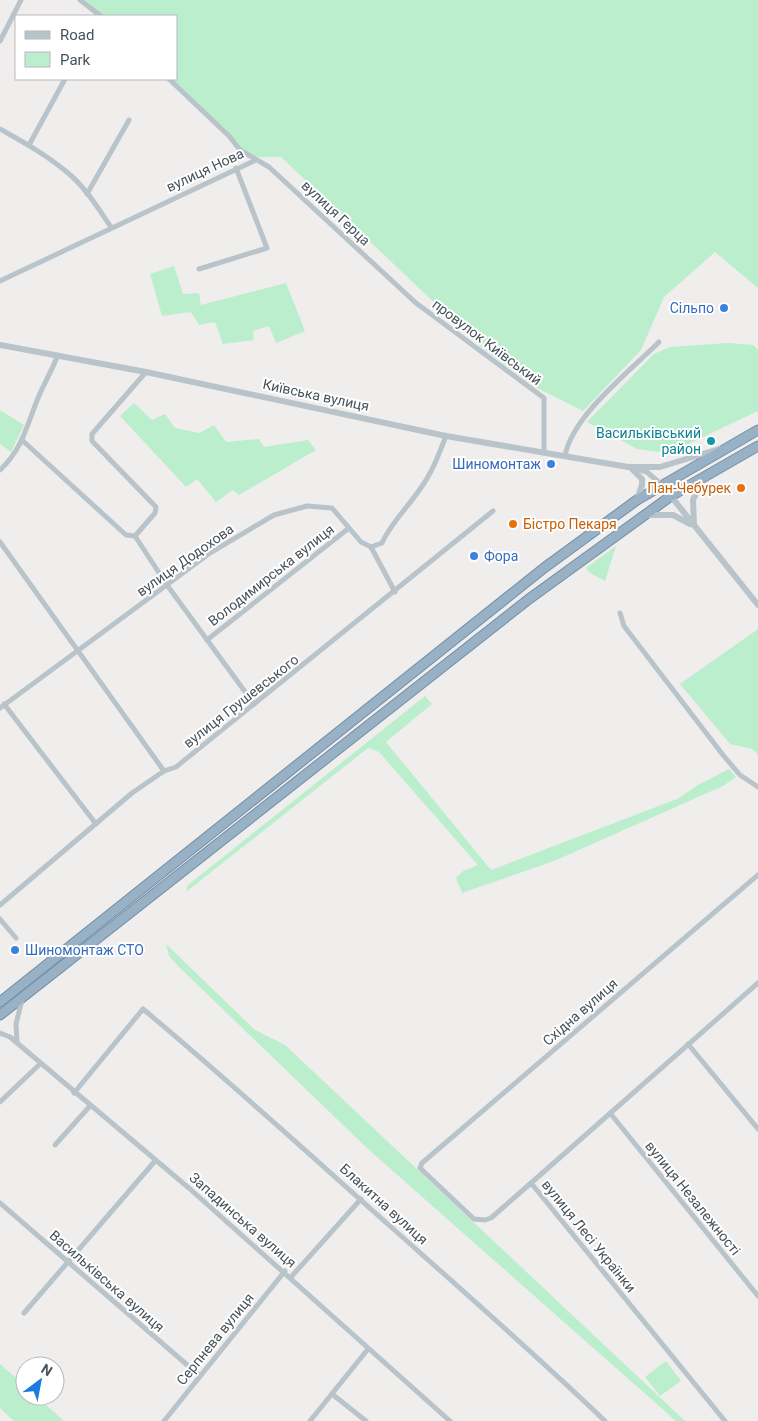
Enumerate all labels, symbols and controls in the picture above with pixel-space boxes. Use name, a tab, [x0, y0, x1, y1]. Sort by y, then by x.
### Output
legend	[15, 15, 178, 80]
text: Road	[60, 26, 94, 44]
text: Park	[60, 51, 91, 69]
street label: вулиця Нова	[164, 145, 246, 195]
street label: вулиця Герца	[298, 177, 374, 249]
street label: провулок Київський	[429, 296, 545, 388]
place label: Сільпо	[670, 300, 714, 316]
marker: Сільпо	[718, 302, 730, 314]
street label: Київська вулиця	[261, 376, 371, 414]
place label: Васильківський район	[596, 425, 701, 457]
marker: Васильківський район	[705, 435, 717, 447]
place label: Шиномонтаж	[452, 456, 541, 472]
marker: Шиномонтаж	[545, 458, 557, 470]
place label: Пан-Чебурек	[647, 480, 731, 496]
marker: Пан-Чебурек	[735, 482, 747, 494]
place label: Бістро Пекаря	[523, 516, 617, 532]
marker: Бістро Пекаря	[507, 518, 519, 530]
street label: вулиця Додохова	[133, 521, 237, 599]
street label: Володимирська вулиця	[205, 521, 337, 629]
place label: Фора	[484, 548, 518, 564]
marker: Фора	[468, 550, 480, 562]
street label: вулиця Грушевського	[180, 651, 302, 751]
place label: Шиномонтаж СТО	[25, 942, 144, 958]
marker: Шиномонтаж СТО	[9, 944, 21, 956]
street label: Східна вулиця	[539, 975, 621, 1049]
street label: вулиця Незалежності	[642, 1138, 744, 1258]
street label: Блакитна вулиця	[337, 1160, 431, 1248]
street label: Западинська вулиця	[186, 1169, 300, 1271]
street label: вулиця Лесі Українки	[539, 1177, 639, 1295]
street label: Васильківська вулиця	[46, 1227, 168, 1335]
street label: Серпнева вулиця	[173, 1290, 257, 1388]
north arrow	[15, 1356, 65, 1406]
text: N	[38, 1361, 55, 1379]

